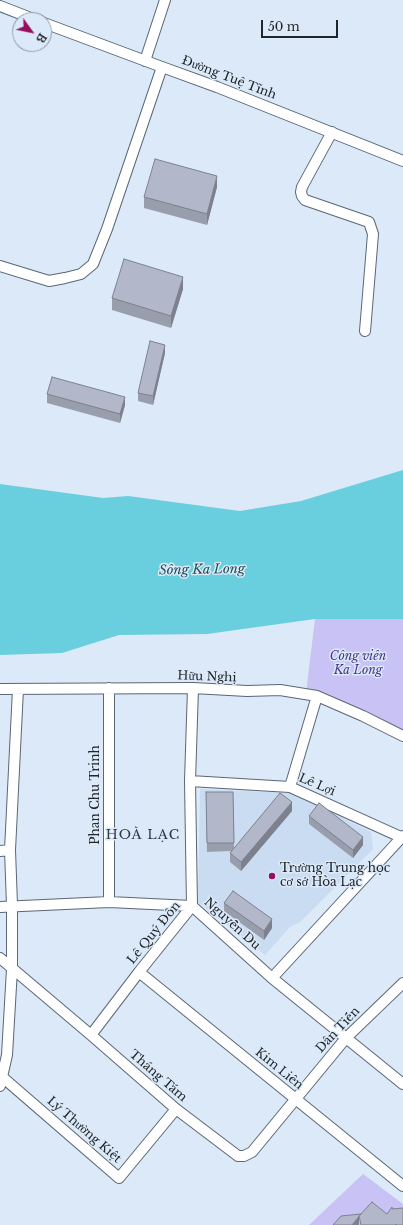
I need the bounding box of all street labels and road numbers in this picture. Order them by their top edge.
street label: Đường Tuệ Tĩnh [180,53,278,103]
street label: Hữu Nghị [177,669,237,685]
street label: Phan Chu Trinh [89,745,103,845]
street label: Lê Lợi [297,771,337,799]
street label: Nguyễn Du [201,895,263,953]
street label: Lê Quý Đôn [124,899,184,967]
street label: Dân Tiến [313,1004,363,1056]
street label: Kim Liên [252,1045,306,1093]
street label: Tháng Tám [126,1047,190,1105]
street label: Lý Thường Kiệt [44,1094,124,1166]

